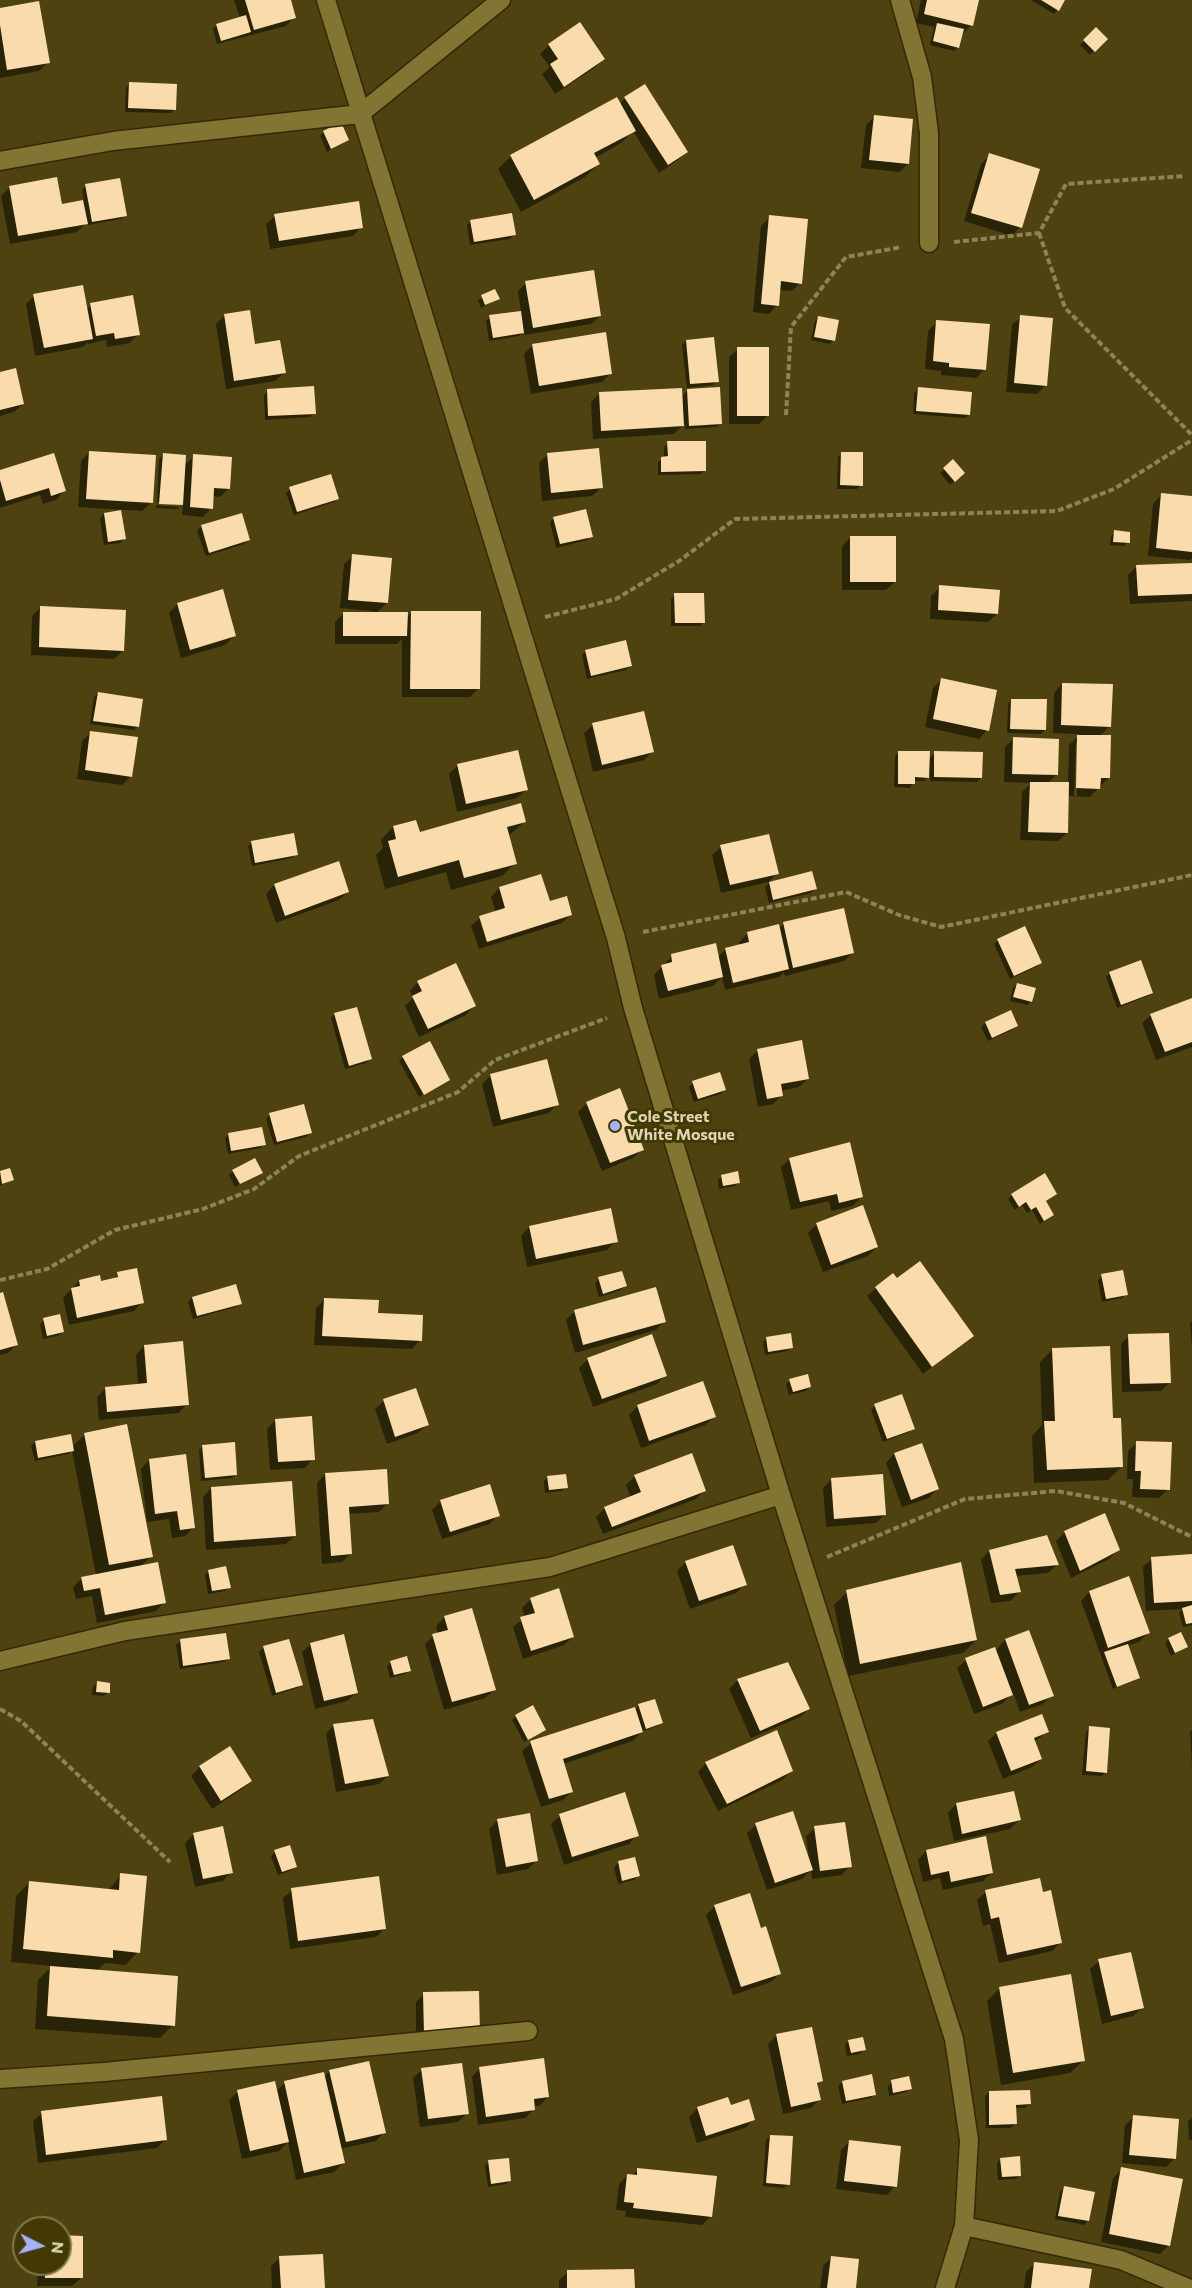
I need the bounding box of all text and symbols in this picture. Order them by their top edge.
place label: Cole Street White Mosque [627,1107,735,1145]
marker: Cole Street White Mosque [608,1119,622,1133]
north arrow [12,2216,72,2276]
text: N [48,2241,68,2255]

